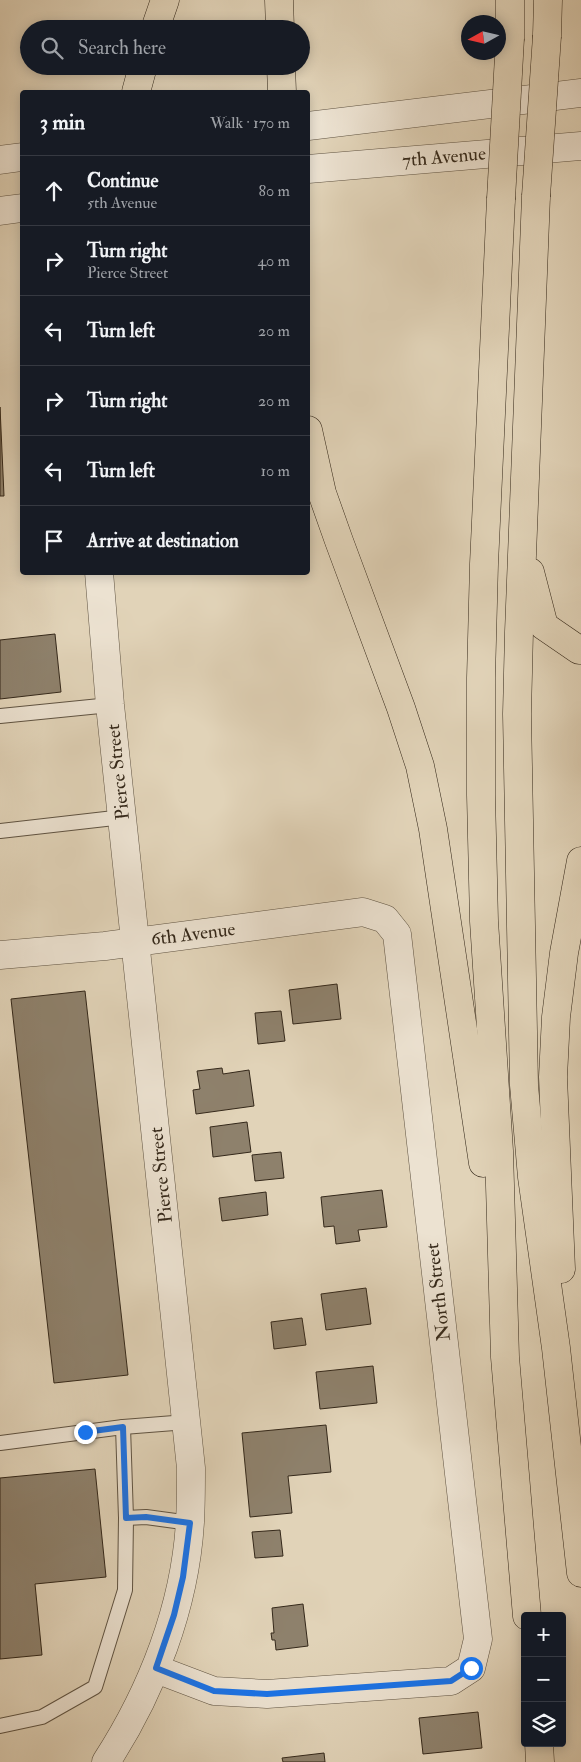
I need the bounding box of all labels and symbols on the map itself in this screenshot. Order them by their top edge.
north arrow [461,15,506,60]
street label: 7th Avenue [401,141,487,173]
street label: Pierce Street [101,723,135,821]
street label: 6th Avenue [150,917,237,951]
street label: Pierce Street [144,1126,178,1224]
street label: North Street [420,1242,456,1342]
route end [74,1421,97,1444]
route start [460,1657,483,1680]

